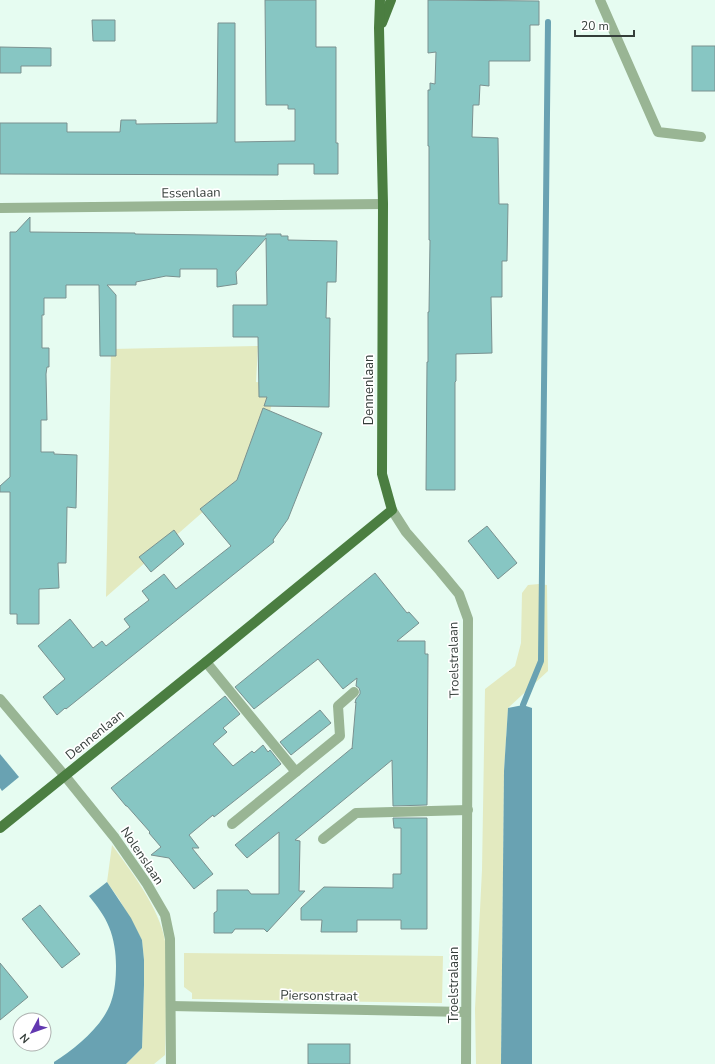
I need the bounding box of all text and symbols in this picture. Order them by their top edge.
scale bar [575,12,634,38]
text: 20 m [581,18,609,34]
street label: Essenlaan [161,183,221,203]
street label: Dennenlaan [360,355,378,425]
street label: Troelstralaan [444,622,464,698]
street label: Dennenlaan [62,706,128,764]
street label: Nolenslaan [116,824,168,888]
street label: Troelstralaan [445,947,463,1023]
street label: Piersonstraat [280,986,358,1006]
north arrow [12,1012,52,1052]
text: N [16,1030,33,1046]

